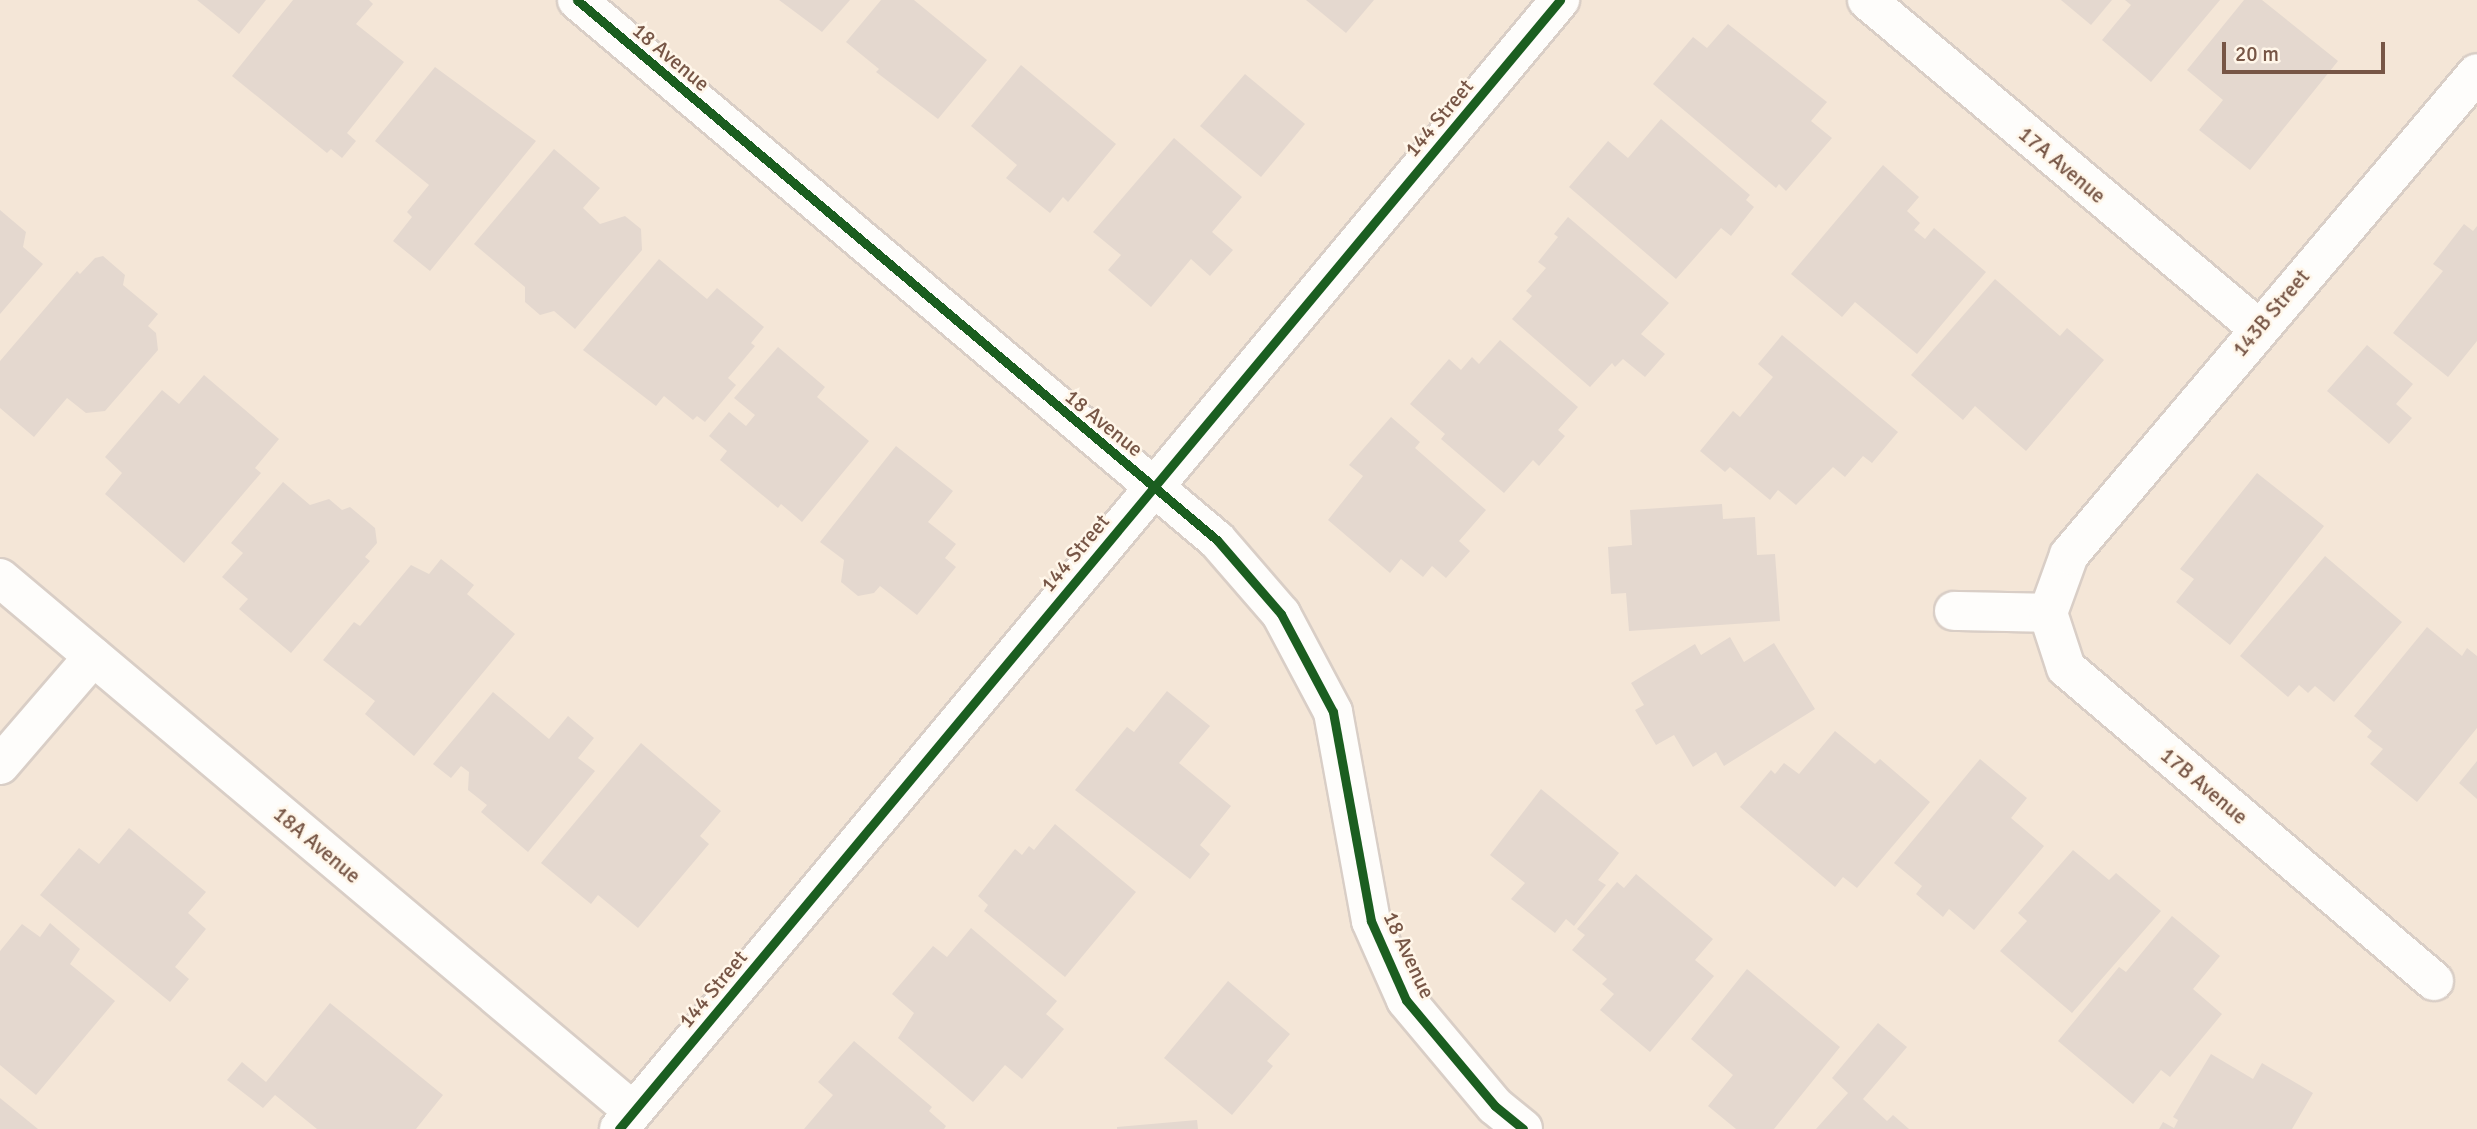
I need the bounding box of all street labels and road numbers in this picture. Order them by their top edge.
street label: 18 Avenue [627,17,715,97]
street label: 144 Street [1399,74,1479,162]
street label: 17A Avenue [2013,121,2111,209]
street label: 143B Street [2227,264,2315,362]
street label: 18 Avenue [1060,384,1148,462]
street label: 144 Street [1035,509,1115,597]
street label: 17B Avenue [2155,742,2253,830]
street label: 18A Avenue [268,801,366,889]
street label: 18 Avenue [1378,908,1440,1002]
street label: 144 Street [673,945,753,1033]

